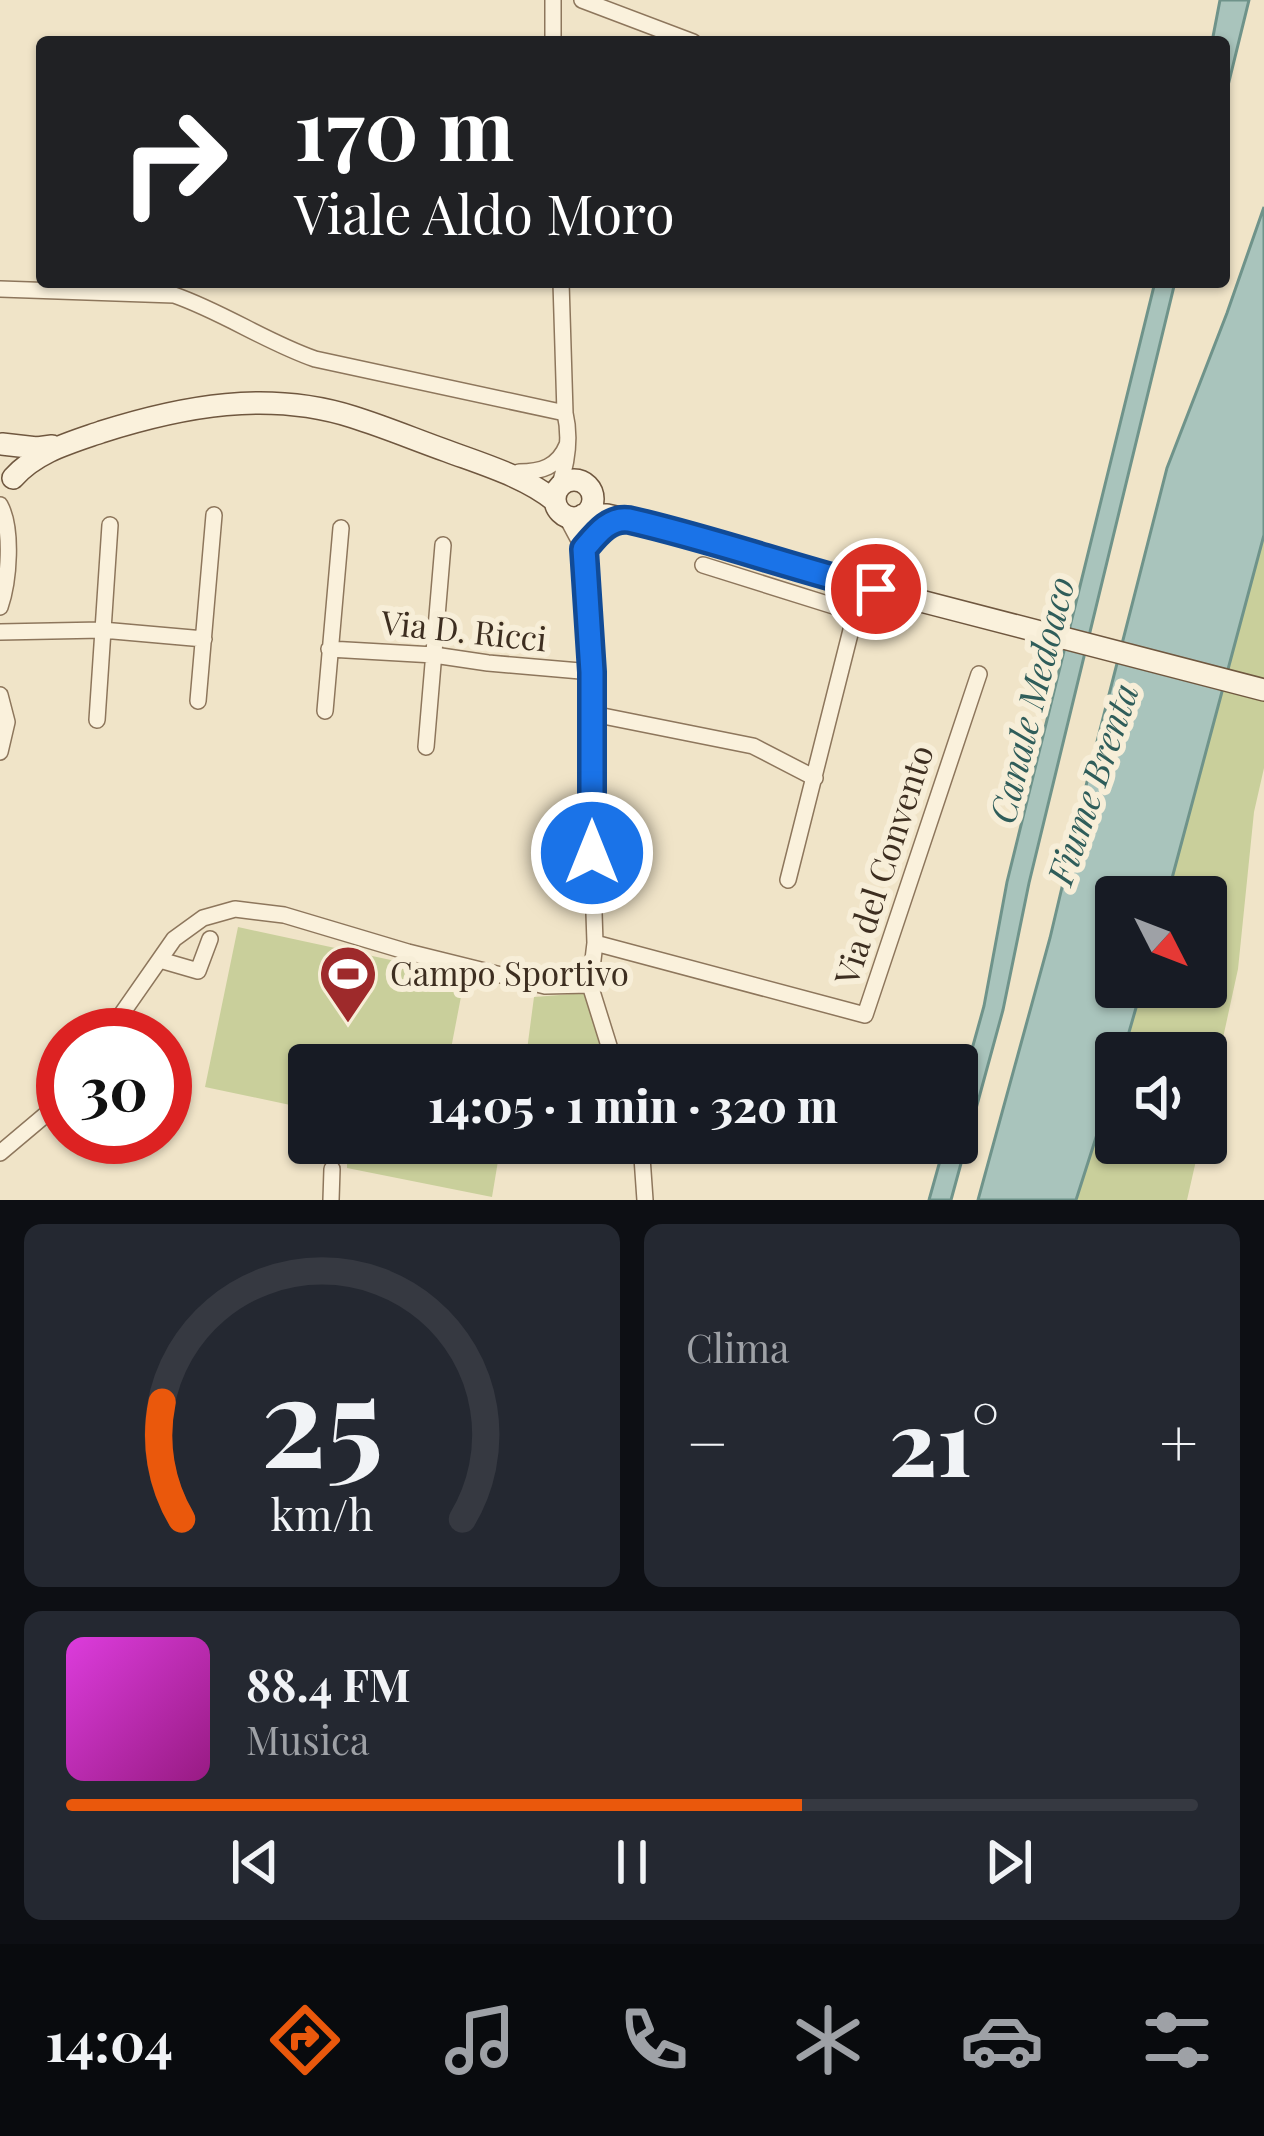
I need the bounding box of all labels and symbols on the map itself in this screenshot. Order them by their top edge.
pin [825,538,927,640]
water label: Canale Medoaco [976,571,1084,828]
street label: Via D. Ricci [378,598,549,660]
water label: Fiume Brenta [1034,676,1148,892]
street label: Via del Convento [822,739,942,991]
position arrow [529,790,655,916]
north arrow [1095,876,1227,1008]
sports icon: Campo Sportivo [317,943,379,1025]
place label: Campo Sportivo [390,950,629,994]
speed limit sign: 30 [36,1008,192,1164]

